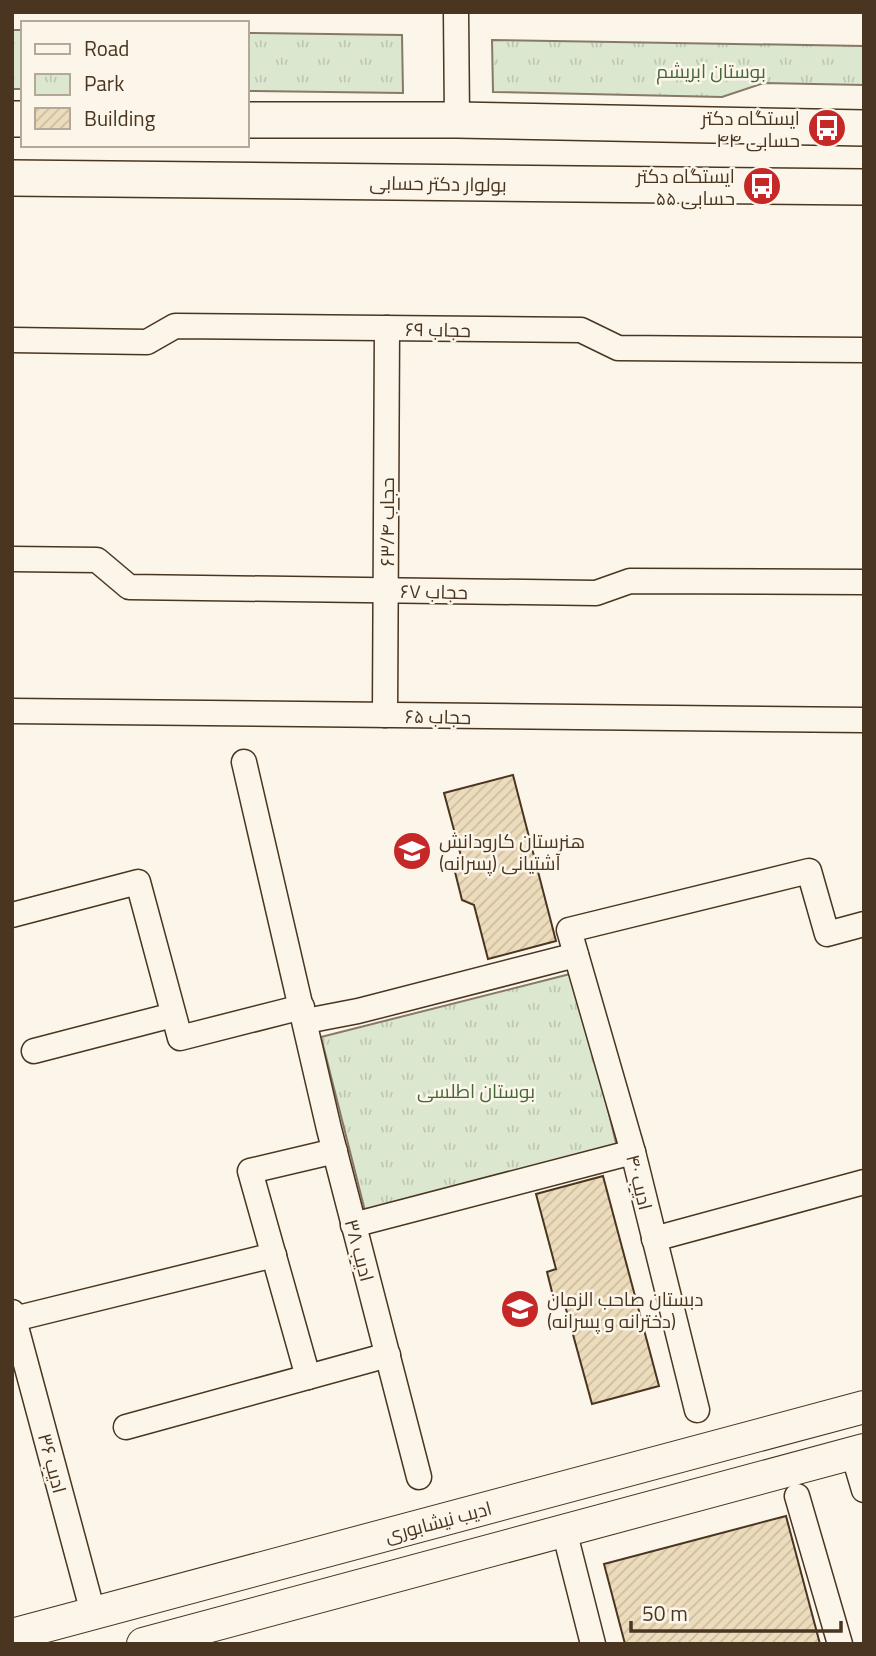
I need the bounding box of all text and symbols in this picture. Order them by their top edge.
legend [21,21,248,147]
text: Road [84,32,129,64]
park label: بوستان ابریشم [656,56,766,85]
text: Park [84,67,124,99]
text: Building [84,102,156,134]
place label: ایستگاه دکتر حسابی ۴۴ [700,103,800,154]
bus stop icon: ایستگاه دکتر حسابی ۴۴ [806,107,848,149]
place label: ایستگاه دکتر حسابی ۵۵ [635,161,735,212]
bus stop icon: ایستگاه دکتر حسابی ۵۵ [741,165,783,207]
street label: بولوار دکتر حسابی [369,167,507,199]
street label: حجاب ۶۹ [405,314,471,344]
street label: حجاب ۶۳/۴ [372,477,401,567]
street label: حجاب ۶۷ [400,576,468,606]
street label: حجاب ۶۵ [405,701,471,731]
place label: هنرستان کارودانش آشتیانی (پسرانه) [439,826,585,877]
school or university icon: هنرستان کارودانش آشتیانی (پسرانه) [391,830,433,872]
park label: بوستان اطلسی [417,1076,535,1105]
street label: ادیب ۴۰ [619,1151,661,1213]
street label: ادیب ۳۸ [338,1215,382,1285]
place label: دبستان صاحب الزمان (دخترانه و پسرانه) [547,1284,704,1335]
school or university icon: دبستان صاحب الزمان (دخترانه و پسرانه) [499,1288,541,1330]
street label: ادیب ۳۶ [31,1430,75,1496]
street label: ادیب نیشابوری [381,1493,495,1549]
scale bar [631,1590,841,1634]
text: 50 m [642,1597,688,1629]

